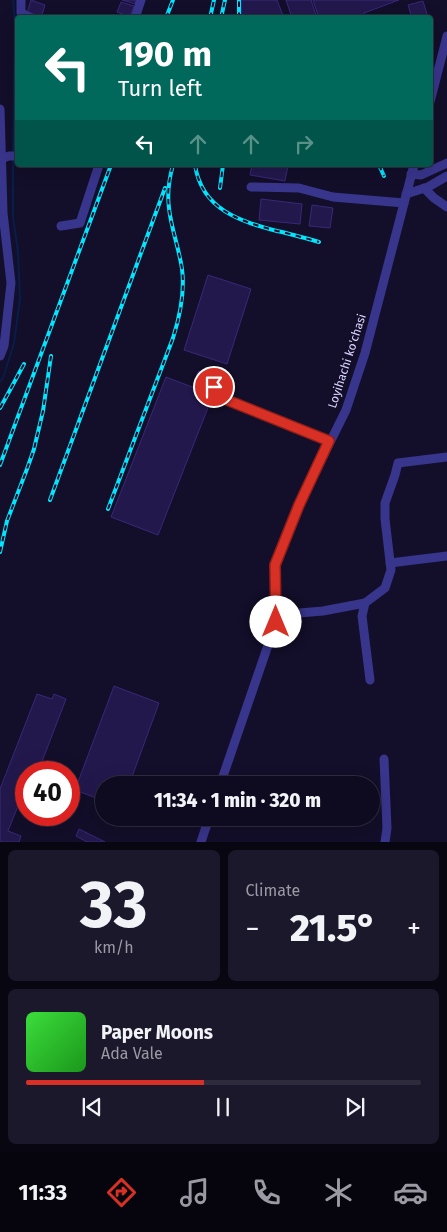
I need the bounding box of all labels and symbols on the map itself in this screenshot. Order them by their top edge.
street label: Loyihachi ko'chasi [325,312,369,410]
pin [193,366,235,408]
position arrow [249,595,301,647]
speed limit sign: 40 [15,761,80,826]

